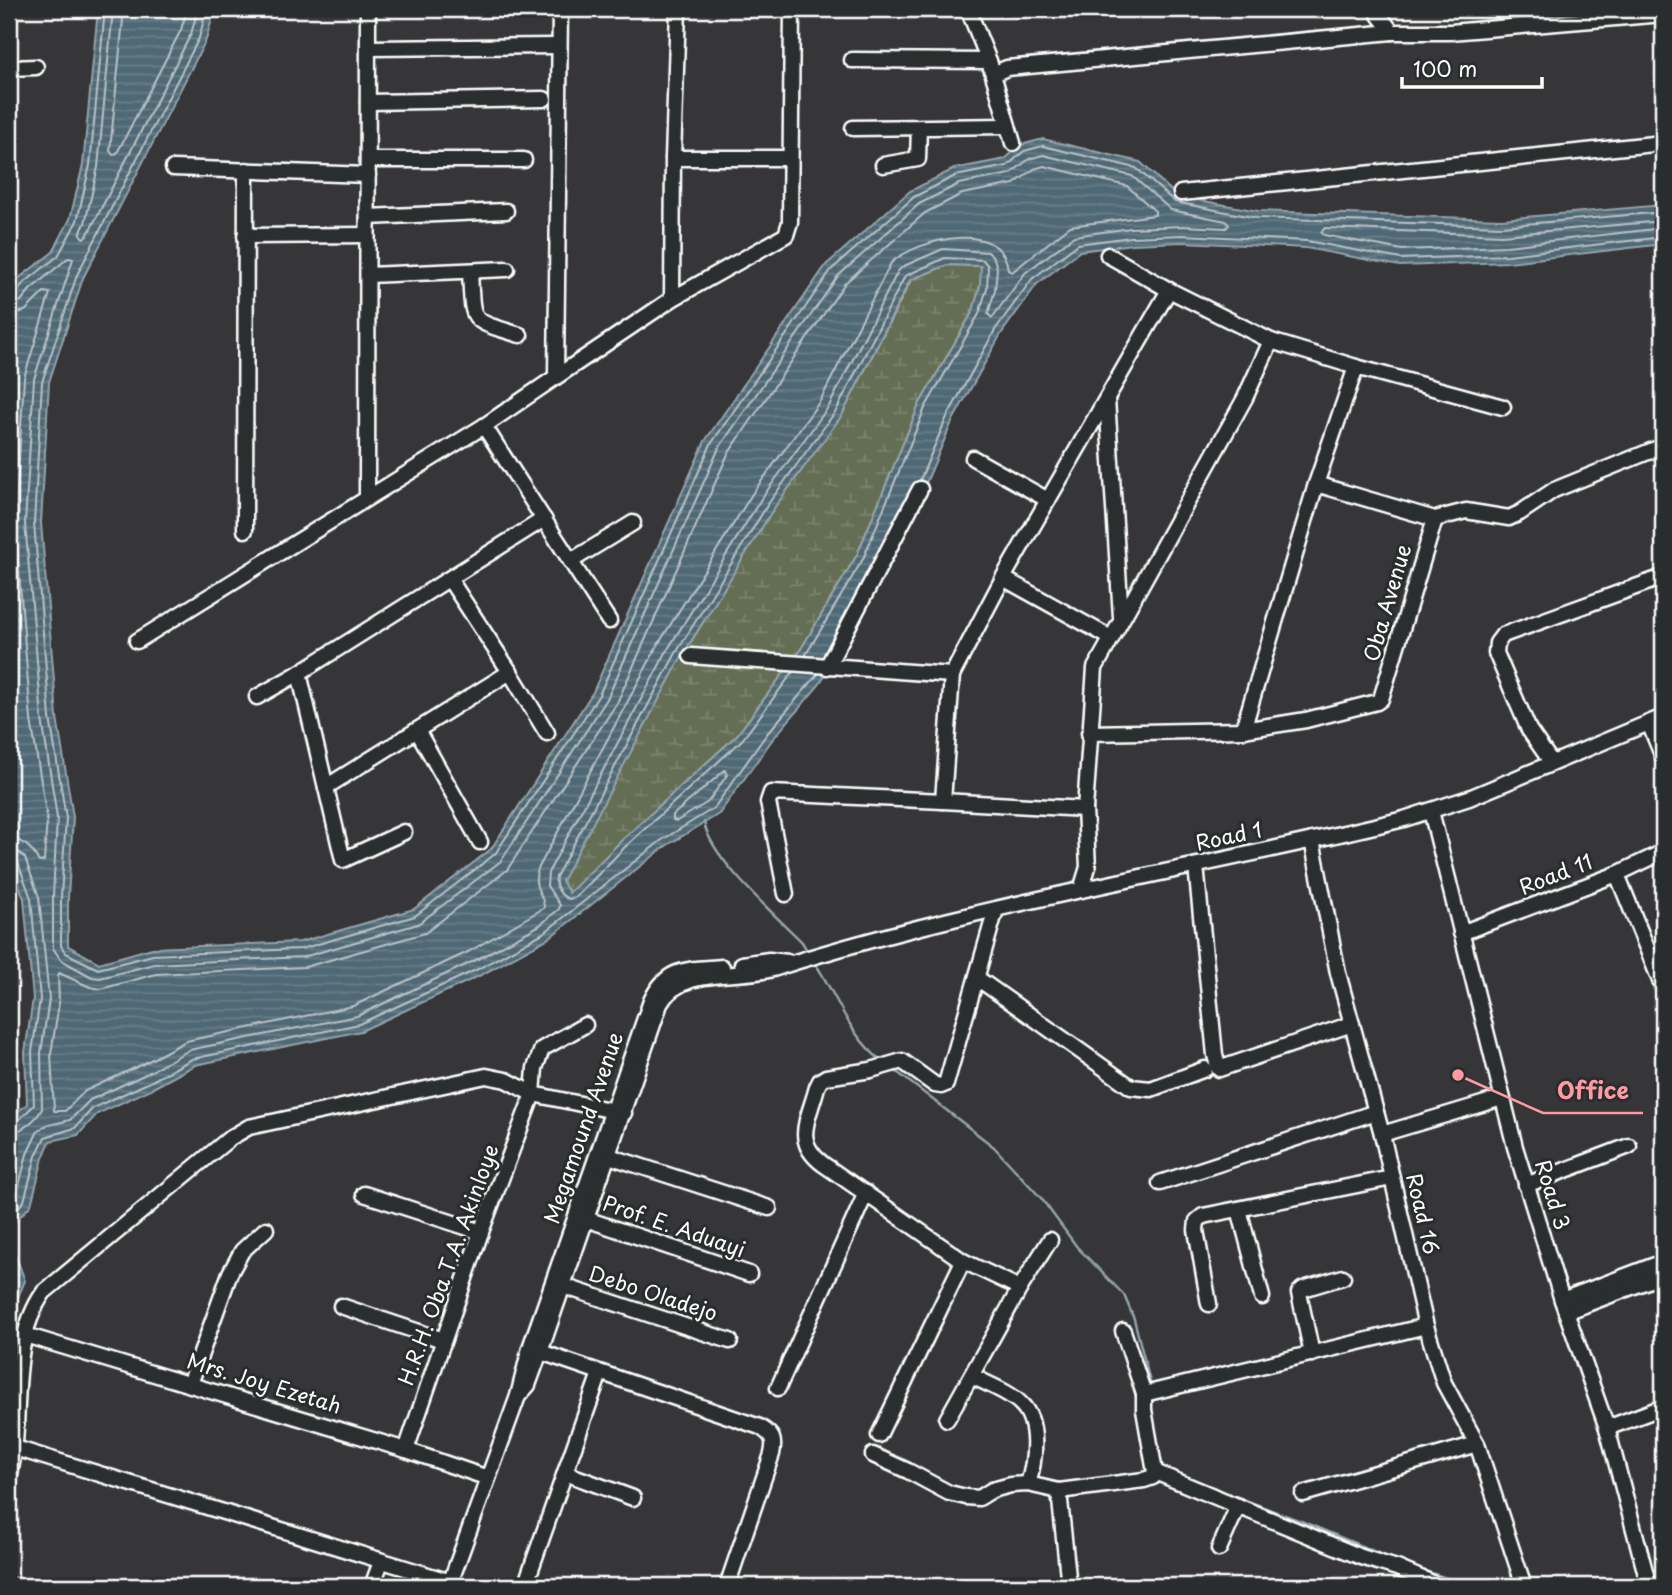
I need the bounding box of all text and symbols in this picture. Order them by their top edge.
scale bar [1402,46,1542,90]
text: 100 m [1413,52,1477,84]
street label: Oba Avenue [1354,540,1418,665]
street label: Road 1 [1192,812,1265,858]
street label: Road 11 [1514,845,1597,902]
street label: Megamound Avenue [534,1027,630,1227]
callout: Office [1543,1069,1643,1113]
text: Office [1557,1072,1629,1107]
street label: H.R.H. Oba T.A. Akinloye [389,1139,506,1389]
street label: Road 3 [1528,1155,1580,1233]
street label: Road 16 [1399,1170,1449,1257]
street label: Prof. E. Aduayi [599,1186,750,1264]
street label: Debo Oladejo [585,1256,722,1328]
street label: Mrs. Joy Ezetah [183,1343,346,1421]

